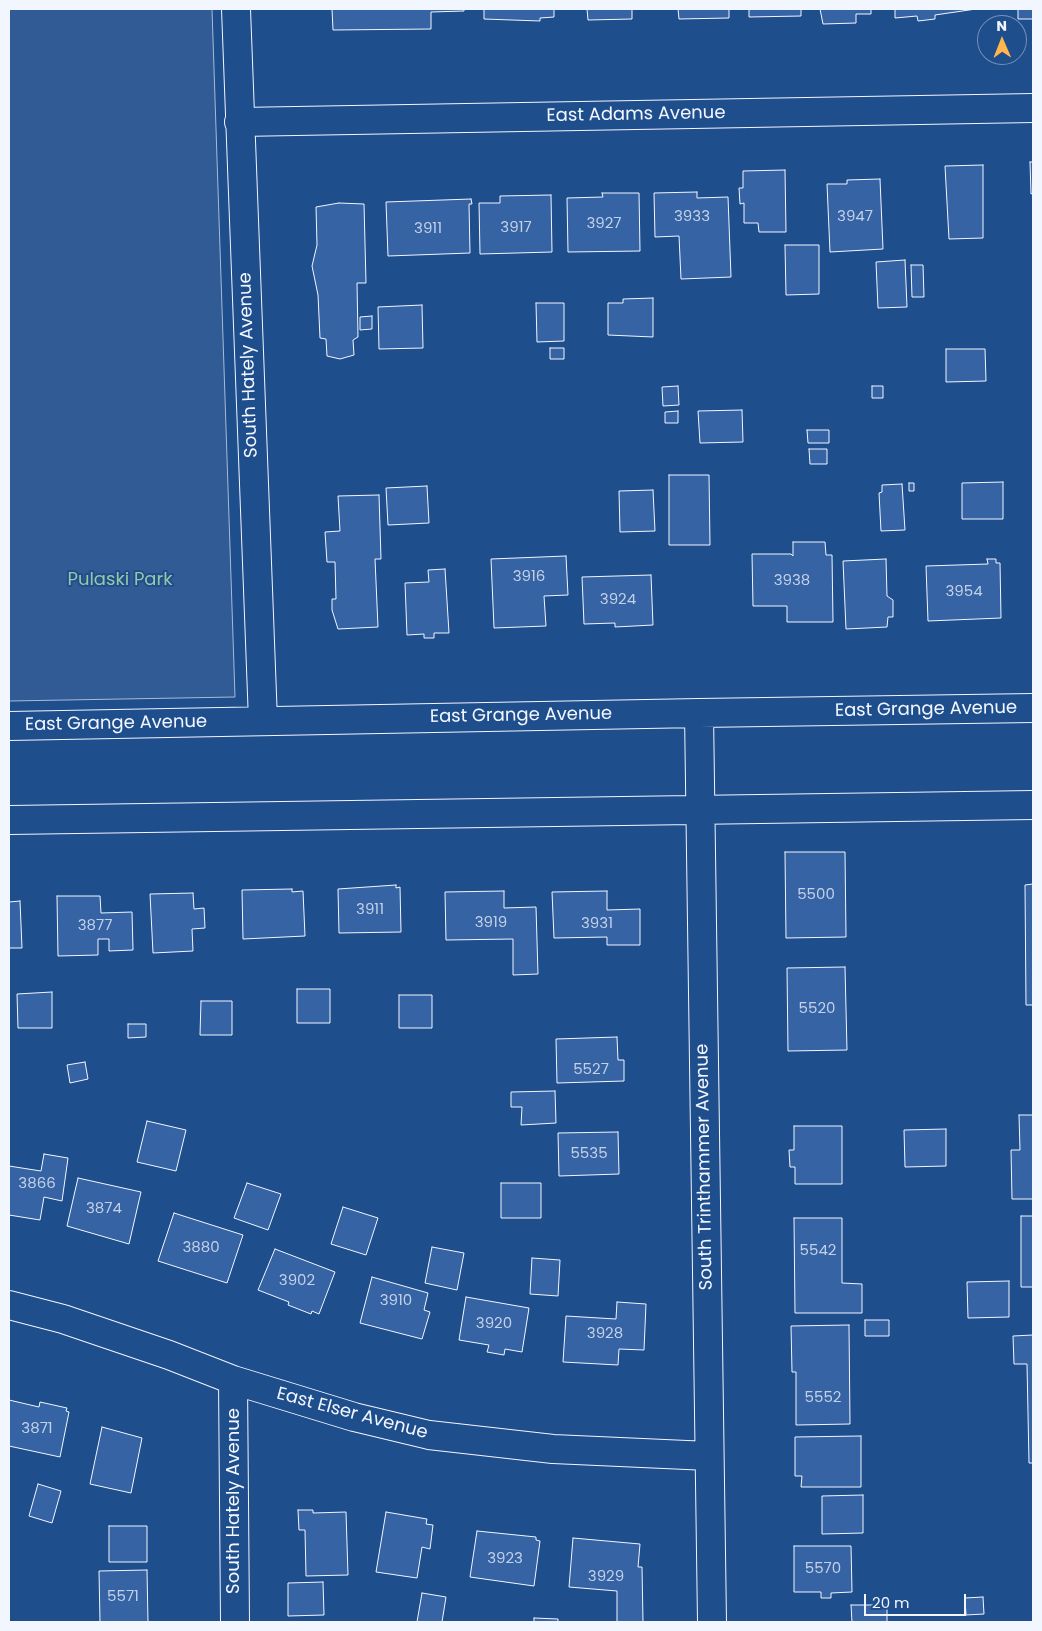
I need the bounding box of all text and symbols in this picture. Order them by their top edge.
north arrow [977,15,1027,65]
text: N [996,16,1007,36]
street label: East Adams Avenue [546,103,726,127]
house number: 3933 [674,208,710,226]
house number: 3947 [837,208,873,226]
house number: 3927 [586,215,622,233]
house number: 3917 [500,219,532,237]
house number: 3911 [414,220,442,238]
street label: South Hately Avenue [235,272,263,458]
house number: 3916 [513,568,545,586]
park label: Pulaski Park [67,569,173,591]
house number: 3938 [774,572,810,590]
house number: 3954 [945,583,983,601]
house number: 3924 [600,591,636,609]
street label: East Grange Avenue [835,698,1017,722]
street label: East Grange Avenue [430,704,612,728]
street label: East Grange Avenue [25,712,207,736]
house number: 5500 [797,886,835,904]
house number: 3911 [356,901,384,919]
house number: 3919 [475,914,507,932]
house number: 3931 [581,915,613,933]
house number: 3877 [78,917,112,935]
house number: 5520 [799,1000,835,1018]
street label: South Trinthammer Avenue [692,1044,718,1290]
house number: 5527 [573,1061,609,1079]
house number: 5535 [570,1145,608,1163]
house number: 3866 [18,1175,56,1193]
house number: 3874 [86,1200,122,1218]
house number: 3880 [182,1239,220,1257]
house number: 5542 [800,1242,836,1260]
house number: 3902 [279,1272,315,1290]
house number: 3910 [380,1292,412,1310]
house number: 3920 [476,1315,512,1333]
house number: 3928 [587,1325,623,1343]
street label: East Elser Avenue [274,1383,430,1445]
house number: 5552 [805,1389,841,1407]
street label: South Hately Avenue [223,1408,245,1594]
house number: 3871 [21,1420,53,1438]
house number: 3923 [487,1550,523,1568]
house number: 5570 [805,1560,841,1578]
house number: 3929 [588,1568,624,1586]
scale bar [867,1584,970,1616]
house number: 5571 [107,1588,139,1606]
text: 20 m [872,1592,910,1613]

